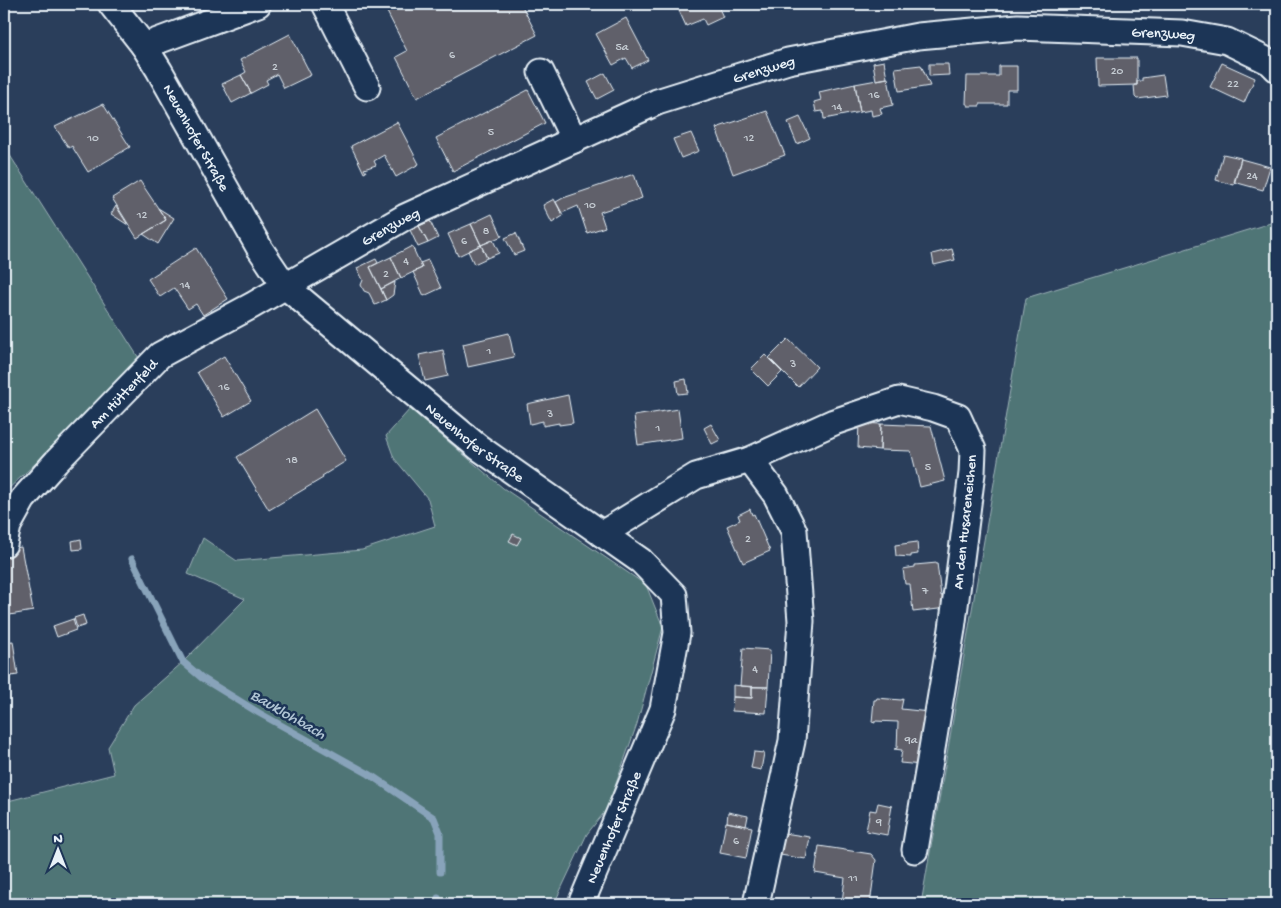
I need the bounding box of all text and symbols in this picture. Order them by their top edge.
street label: Grenzweg [1131,24,1197,46]
house number: 5a [616,41,629,55]
house number: 6 [449,49,456,63]
street label: Grenzweg [731,53,796,89]
house number: 2 [272,61,278,75]
house number: 20 [1111,65,1124,79]
house number: 22 [1227,78,1239,92]
street label: Neuenhofer Straße [158,82,233,195]
house number: 16 [868,89,880,103]
house number: 14 [831,101,843,115]
house number: 5 [488,126,494,140]
house number: 10 [86,132,99,146]
house number: 12 [743,132,754,146]
house number: 24 [1246,170,1258,184]
house number: 10 [583,199,596,213]
street label: Grenzweg [359,205,423,251]
house number: 12 [136,209,147,223]
house number: 8 [483,225,490,239]
house number: 6 [461,235,468,249]
house number: 4 [403,255,409,269]
house number: 2 [383,268,389,282]
house number: 14 [179,279,191,293]
house number: 1 [486,345,492,359]
street label: Am Hüttenfeld [86,355,163,433]
house number: 3 [789,358,796,372]
house number: 16 [218,381,230,395]
street label: Neuenhofer Straße [421,400,527,488]
house number: 3 [546,408,553,422]
house number: 1 [655,422,661,436]
house number: 18 [285,454,298,468]
street label: An den Husareneichen [950,454,982,590]
house number: 5 [925,461,931,475]
house number: 2 [745,533,751,547]
house number: 7 [921,585,929,599]
house number: 4 [752,663,758,677]
water label: Bauklohbach [246,687,329,745]
house number: 9a [904,734,918,748]
street label: Neuenhofer Straße [583,769,647,887]
house number: 9 [875,816,882,830]
north arrow [32,826,82,876]
text: N [53,831,63,848]
house number: 6 [733,835,740,849]
house number: 11 [847,872,858,886]

